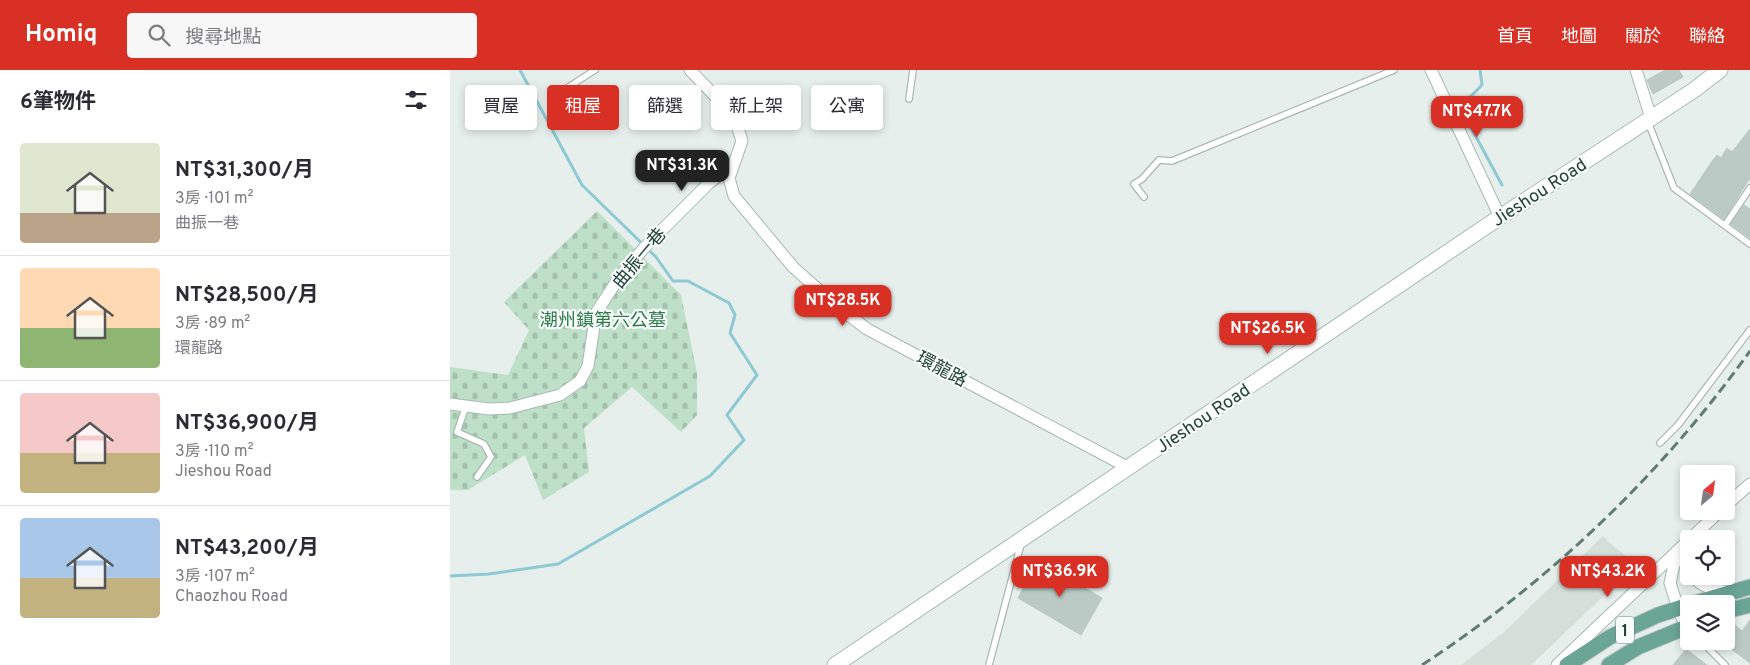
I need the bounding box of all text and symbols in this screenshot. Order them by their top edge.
search box [127,13,477,58]
text: Homiq [25,20,97,50]
icon: search [145,21,173,49]
text: 搜尋地點 [185,26,261,50]
text: 首頁 [1497,26,1533,49]
text: 地圖 [1561,26,1597,49]
text: 關於 [1625,26,1661,49]
text: 聯絡 [1689,26,1725,49]
chip: 買屋 [465,85,537,130]
chip: 租屋 [547,85,619,130]
chip: 篩選 [629,85,701,130]
chip: 新上架 [711,85,801,130]
chip: 公寓 [811,85,883,130]
icon: filters [402,86,430,114]
text: 6筆物件 [20,89,96,116]
pin: NT$47.7K [1425,96,1529,138]
text: NT$47.7K [1442,102,1512,122]
pin: NT$31.3K [630,150,734,192]
street label: Jieshou Road [1488,154,1592,233]
text: NT$31.3K [646,156,718,176]
text: NT$31,300/月 [175,157,314,184]
icon: home [60,163,120,223]
text: 3房 · 101 m² [175,189,253,209]
text: 曲振一巷 [175,214,239,234]
street label: 曲振一巷 [608,224,672,294]
text: NT$28,500/月 [175,282,319,309]
pin: NT$28.5K [791,284,895,327]
icon: home [60,288,120,348]
text: NT$28.5K [805,291,881,311]
park label: 潮州鎮第六公墓 [540,310,666,333]
pin: NT$26.5K [1216,312,1320,355]
text: 3房 · 89 m² [175,314,250,334]
text: NT$26.5K [1230,319,1306,339]
text: 環龍路 [175,339,223,359]
street label: 環龍路 [912,347,971,393]
street label: Jieshou Road [1152,379,1255,459]
text: NT$36,900/月 [175,410,319,437]
icon: home [60,413,120,473]
text: 3房 · 110 m² [175,442,253,462]
text: Jieshou Road [175,462,272,482]
north arrow [1680,465,1735,520]
map controls [1680,465,1735,650]
button: locate [1680,530,1735,585]
text: NT$43,200/月 [175,535,319,562]
icon: home [60,538,120,598]
pin: NT$36.9K [1008,556,1112,598]
pin: NT$43.2K [1556,556,1660,598]
text: NT$36.9K [1022,562,1098,582]
text: NT$43.2K [1570,562,1646,582]
text: 3房 · 107 m² [175,567,255,587]
text: Chaozhou Road [175,587,288,607]
button: layers [1680,595,1735,650]
road number: 1 [1616,616,1634,644]

